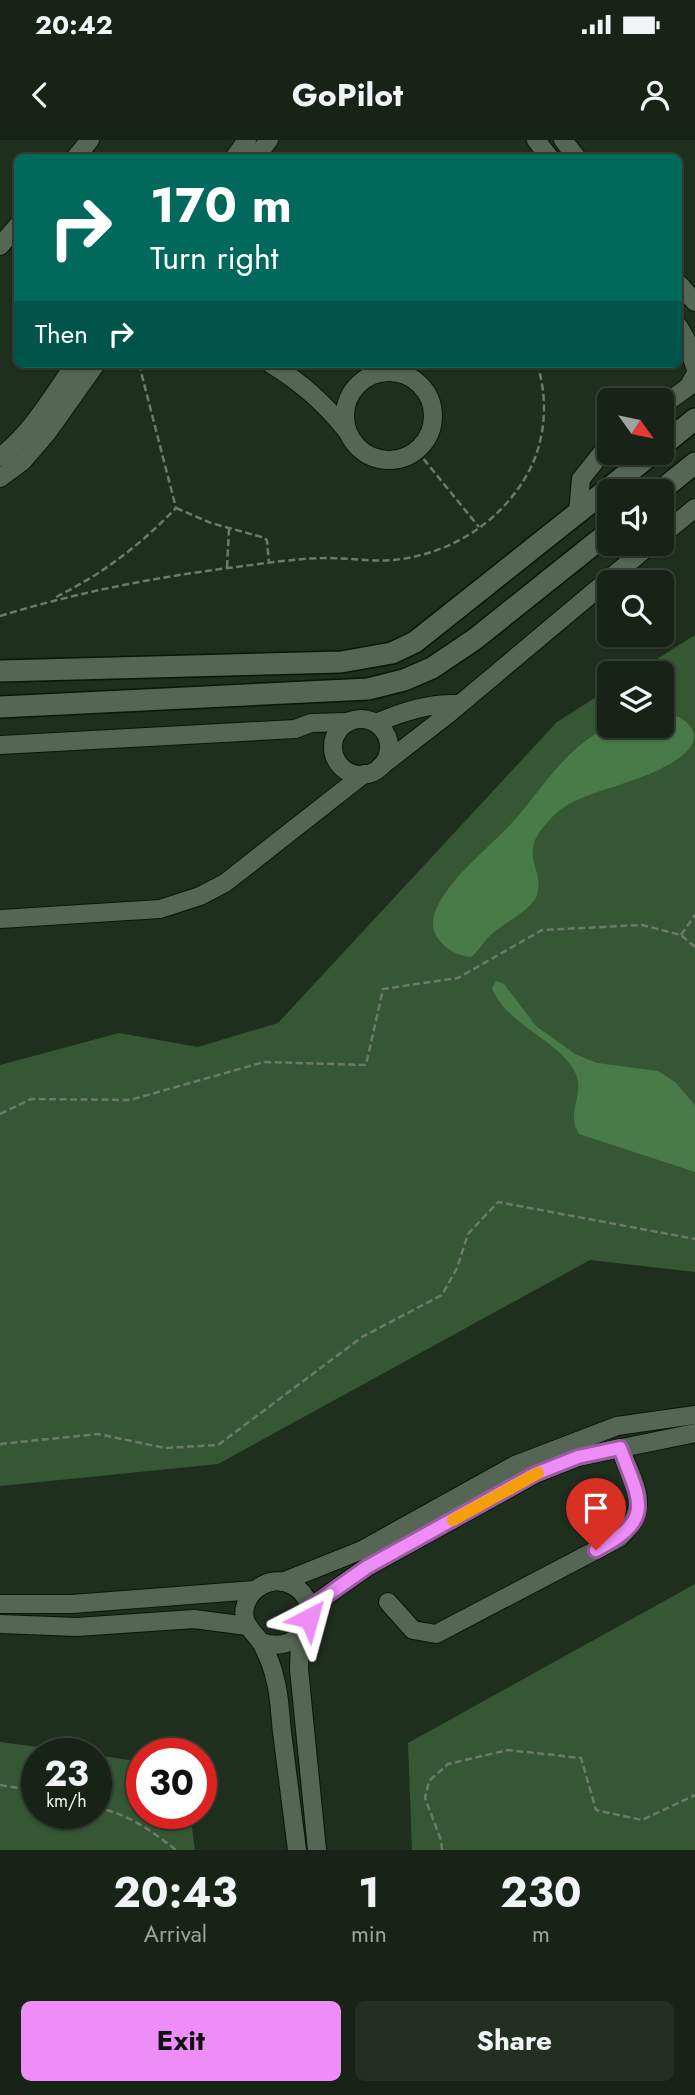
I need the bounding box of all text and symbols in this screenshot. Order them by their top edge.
text: 20:42 [35,6,113,44]
text: GoPilot [292,72,403,118]
icon: back [21,76,59,114]
icon: person [636,76,674,114]
text: 170 m [150,170,292,240]
icon: right [35,182,126,273]
text: Turn right [150,235,279,281]
text: Then [35,315,88,353]
icon: right [102,315,140,353]
north arrow [597,388,674,466]
map controls [597,388,674,738]
button: sound [597,479,674,556]
button: search [597,570,674,647]
button: layers [597,661,674,738]
pin [566,1478,626,1550]
icon: arrive [577,1489,615,1527]
position arrow [272,1581,346,1655]
speed limit sign: 30 [126,1738,217,1829]
text: 23 [44,1749,89,1799]
text: km/h [46,1788,87,1814]
text: 20:43 [113,1862,238,1923]
text: 1 [358,1862,380,1923]
text: 230 [500,1862,582,1923]
text: Arrival [144,1917,207,1951]
text: min [351,1917,387,1951]
text: m [532,1917,550,1951]
button: Exit [21,2001,341,2081]
button: Share [355,2001,674,2081]

